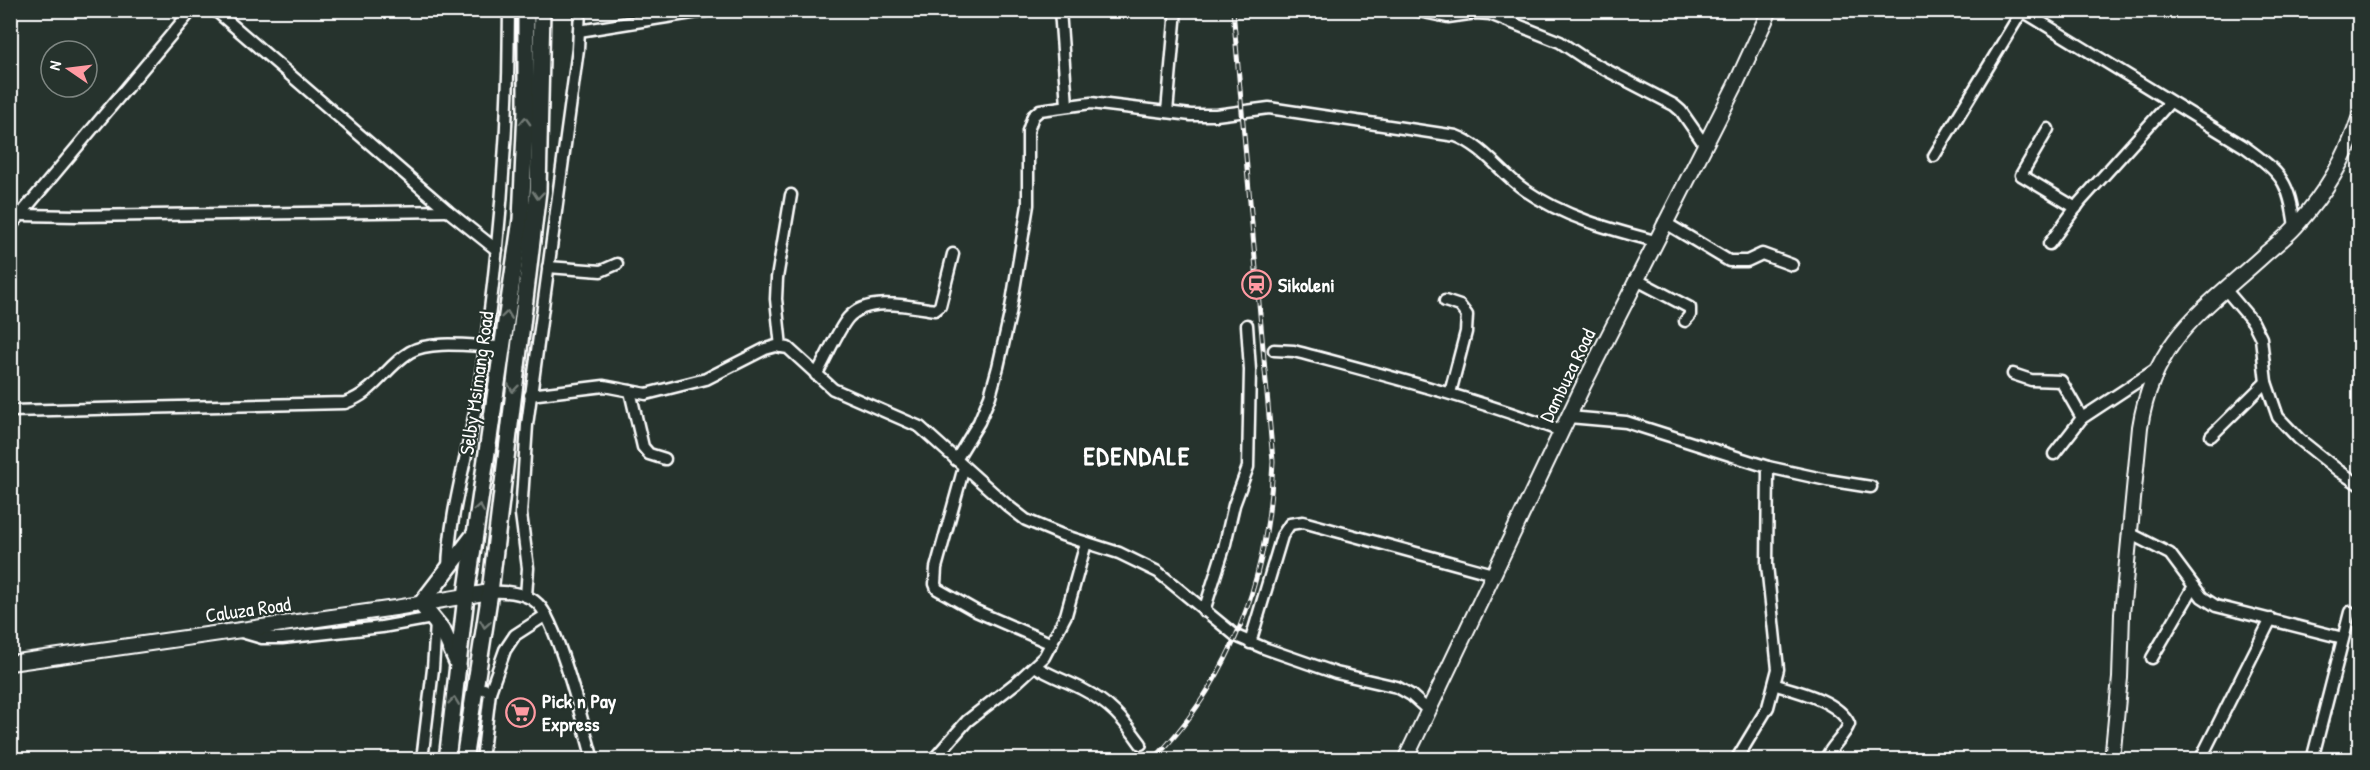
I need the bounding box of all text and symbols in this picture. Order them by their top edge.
north arrow [39,39,99,99]
text: N [43,58,66,72]
one-way arrow [519,117,532,126]
one-way arrow [531,190,544,199]
station icon: Sikoleni [1241,268,1273,300]
place label: Sikoleni [1278,271,1335,298]
street label: Selby Msimang Road [453,309,499,456]
one-way arrow [501,310,513,320]
street label: Dambuza Road [1533,324,1601,426]
one-way arrow [508,384,520,393]
district label: EDENDALE [1083,438,1191,473]
one-way arrow [472,503,484,513]
street label: Caluza Road [204,590,293,628]
one-way arrow [479,618,492,628]
place label: Pick n Pay Express [542,687,617,738]
supermarket icon: Pick n Pay Express [505,696,537,728]
one-way arrow [447,697,460,706]

